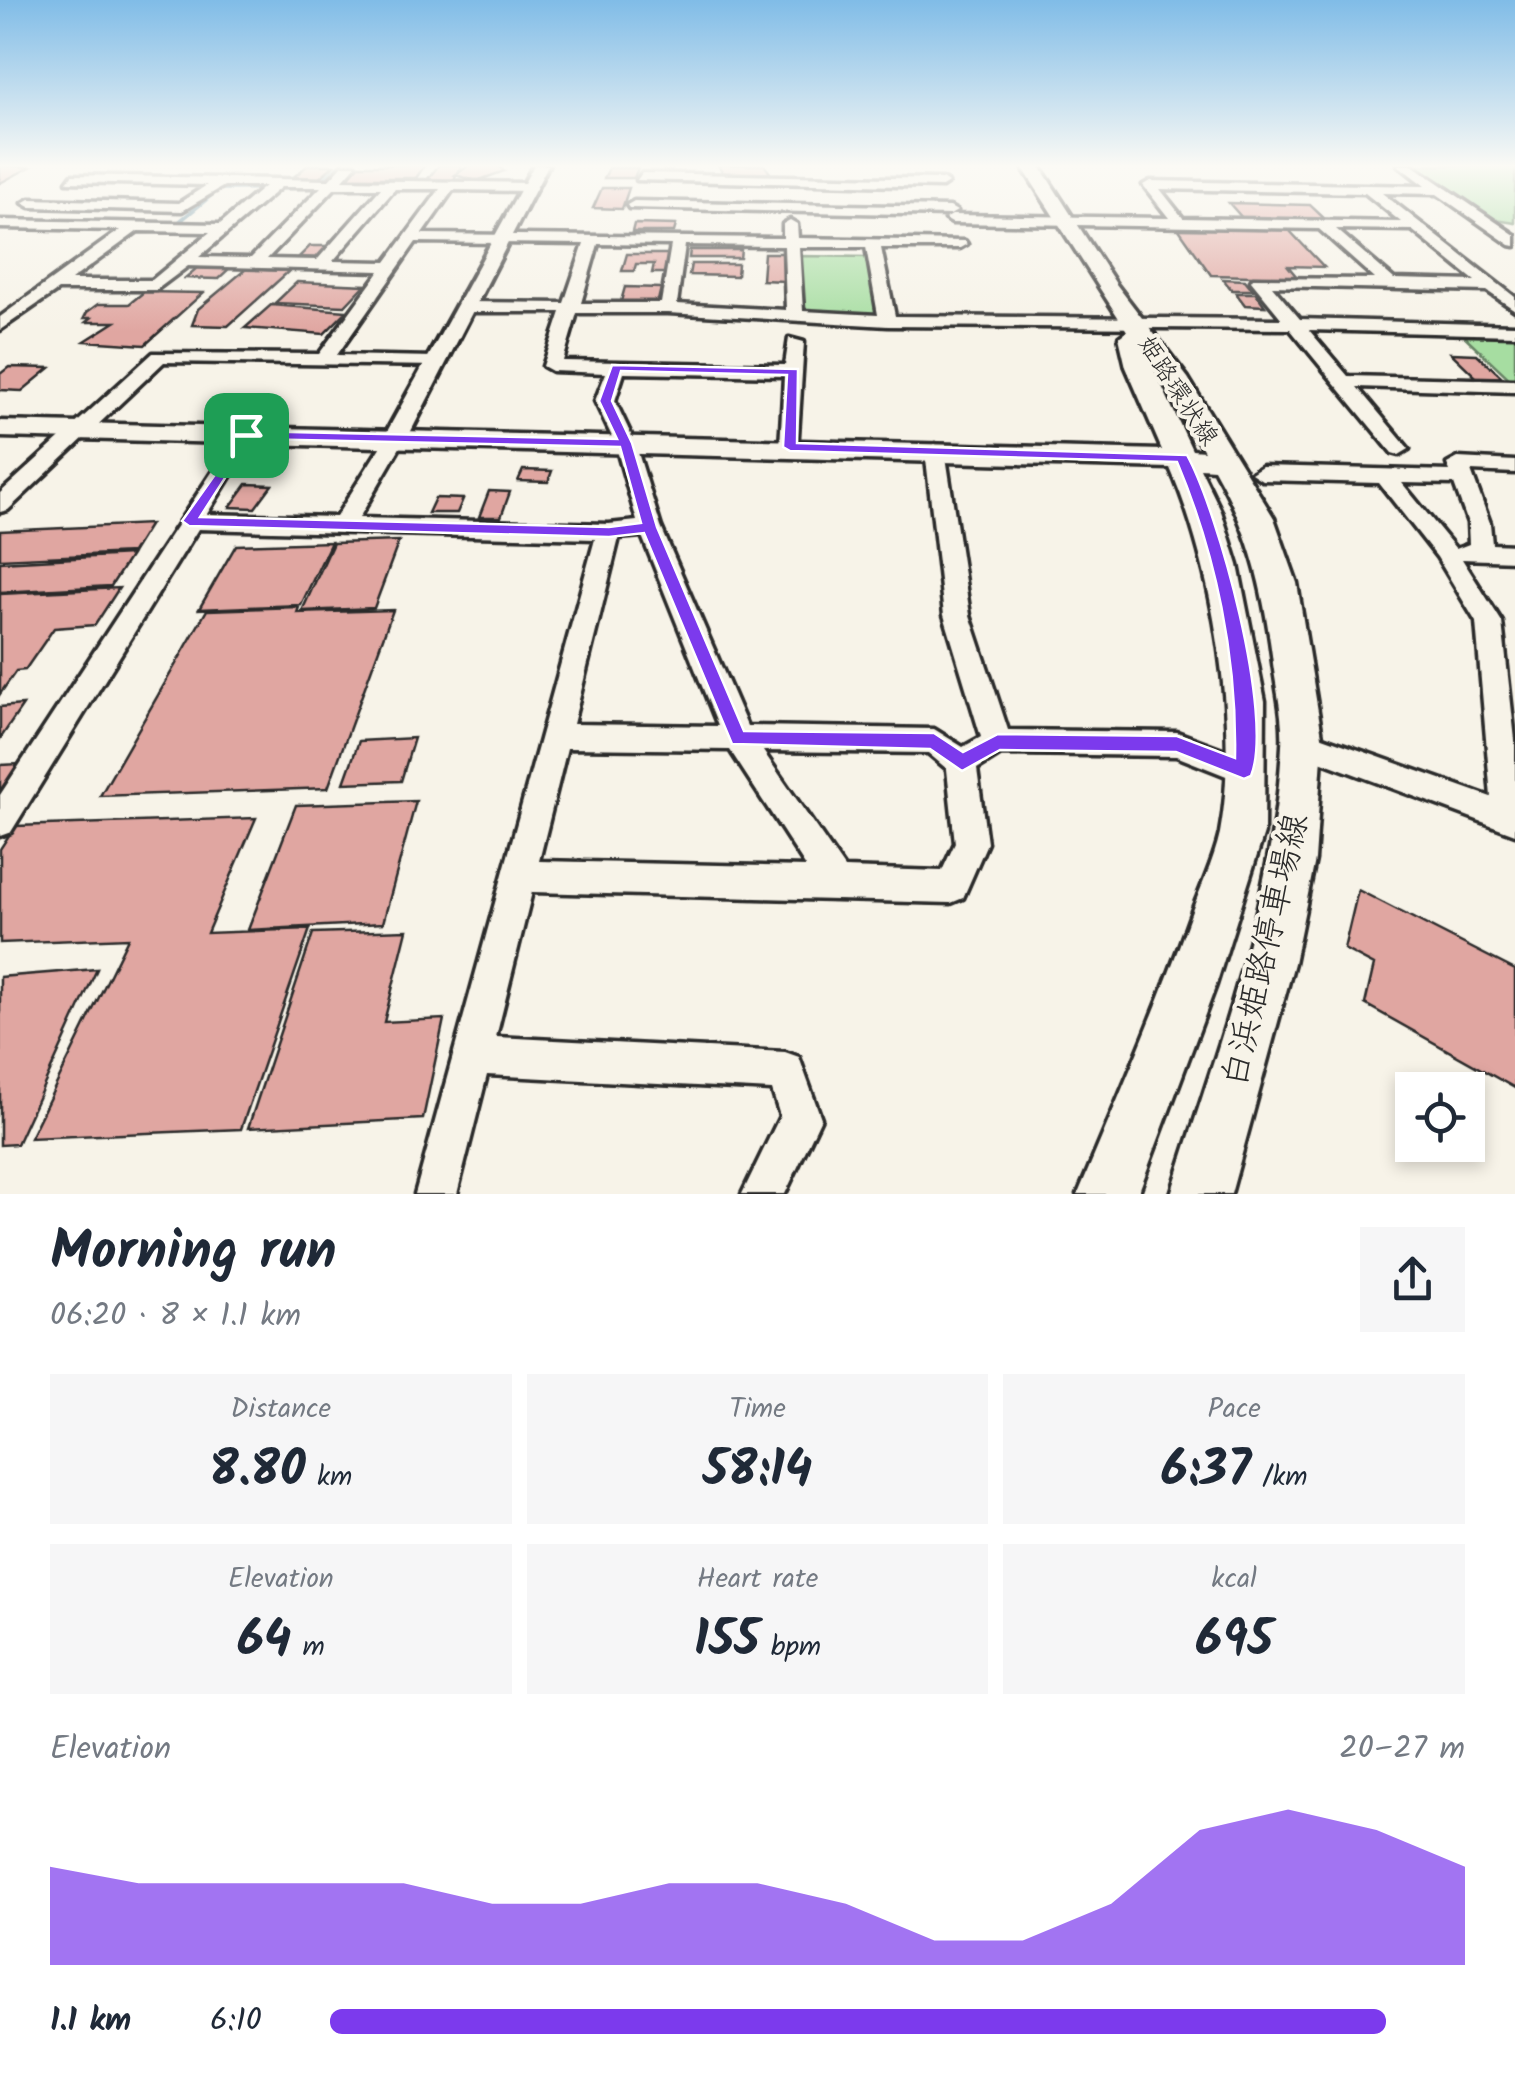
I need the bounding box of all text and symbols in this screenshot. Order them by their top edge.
street label: 姫路環状線 [1127,328,1228,454]
pin [204,393,289,478]
icon: arrive [219,408,274,463]
street label: 白浜姫路停車場線 [1208,808,1326,1093]
map controls [1395,1072,1485,1162]
button: locate [1395,1072,1485,1162]
text: Morning run [50,1210,337,1297]
button: share [1360,1227,1465,1332]
text: 06:20 · 8 × 1.1 km [50,1291,301,1342]
text: Distance [231,1387,331,1432]
text: Time [729,1387,786,1432]
text: Pace [1207,1387,1261,1432]
text: 8.80 [209,1432,306,1512]
text: 58:14 [703,1432,812,1512]
text: 6:37 [1161,1432,1251,1512]
text: km [306,1455,352,1500]
text: /km [1251,1455,1308,1500]
text: Elevation [228,1557,334,1602]
text: Heart rate [697,1557,818,1602]
text: kcal [1211,1557,1257,1602]
text: 64 [237,1602,291,1682]
text: 155 [694,1602,760,1682]
text: 695 [1195,1602,1273,1682]
text: m [291,1625,325,1670]
text: bpm [760,1625,821,1670]
text: Elevation [50,1724,171,1775]
text: 20–27 m [1339,1724,1465,1775]
text: 1.1 km [50,1996,131,2047]
text: 6:10 [210,1996,262,2047]

